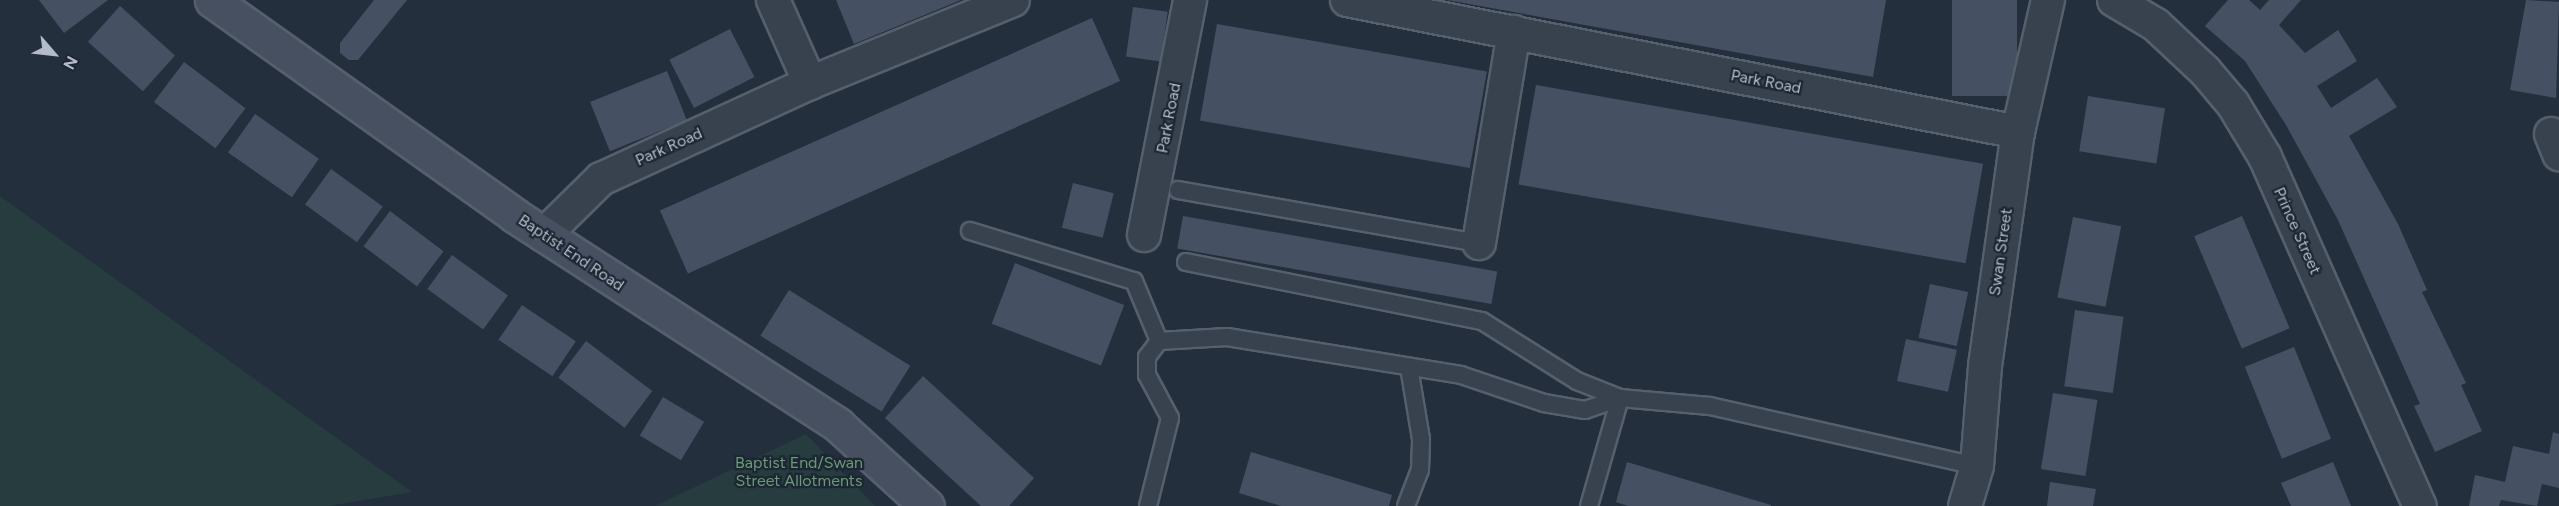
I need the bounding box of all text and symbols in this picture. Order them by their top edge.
north arrow [24,24,84,84]
text: N [59,53,82,73]
street label: Park Road [1729,66,1803,98]
street label: Park Road [1153,81,1185,155]
street label: Park Road [633,124,705,170]
street label: Prince Street [2269,184,2325,278]
street label: Swan Street [1985,207,2017,297]
street label: Baptist End Road [515,211,627,295]
park label: Baptist End/Swan Street Allotments [735,453,863,491]

